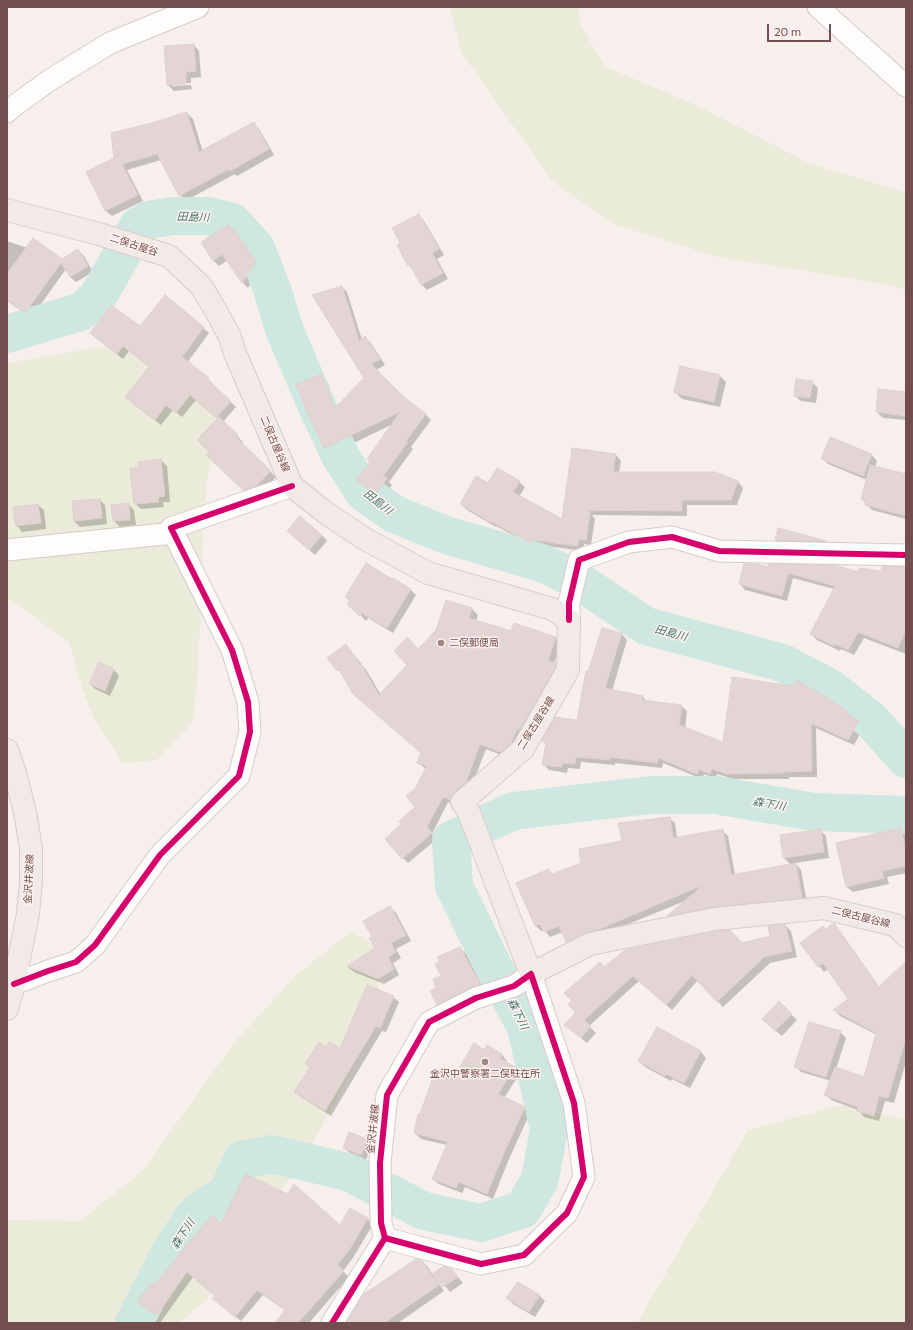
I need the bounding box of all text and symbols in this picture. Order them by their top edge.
scale bar [769,16,833,42]
text: 20 m [774,24,801,38]
water label: 田島川 [176,210,210,224]
street label: 二俣古屋谷 [108,232,160,258]
street label: 二俣古屋谷線 [258,414,292,474]
water label: 田島川 [361,487,395,517]
water label: 田島川 [653,622,689,644]
place label: 二俣郵便局 [449,637,499,649]
marker: 二俣郵便局 [436,638,446,648]
street label: 二俣古屋谷線 [515,694,557,752]
water label: 森下川 [752,795,786,813]
street label: 金沢井波線 [22,854,36,904]
street label: 二俣古屋谷線 [830,904,892,930]
water label: 森下川 [505,996,531,1032]
marker: 金沢中警察署二俣駐在所 [480,1057,490,1067]
place label: 金沢中警察署二俣駐在所 [430,1068,540,1080]
street label: 金沢井波線 [364,1104,382,1154]
water label: 森下川 [168,1217,198,1251]

